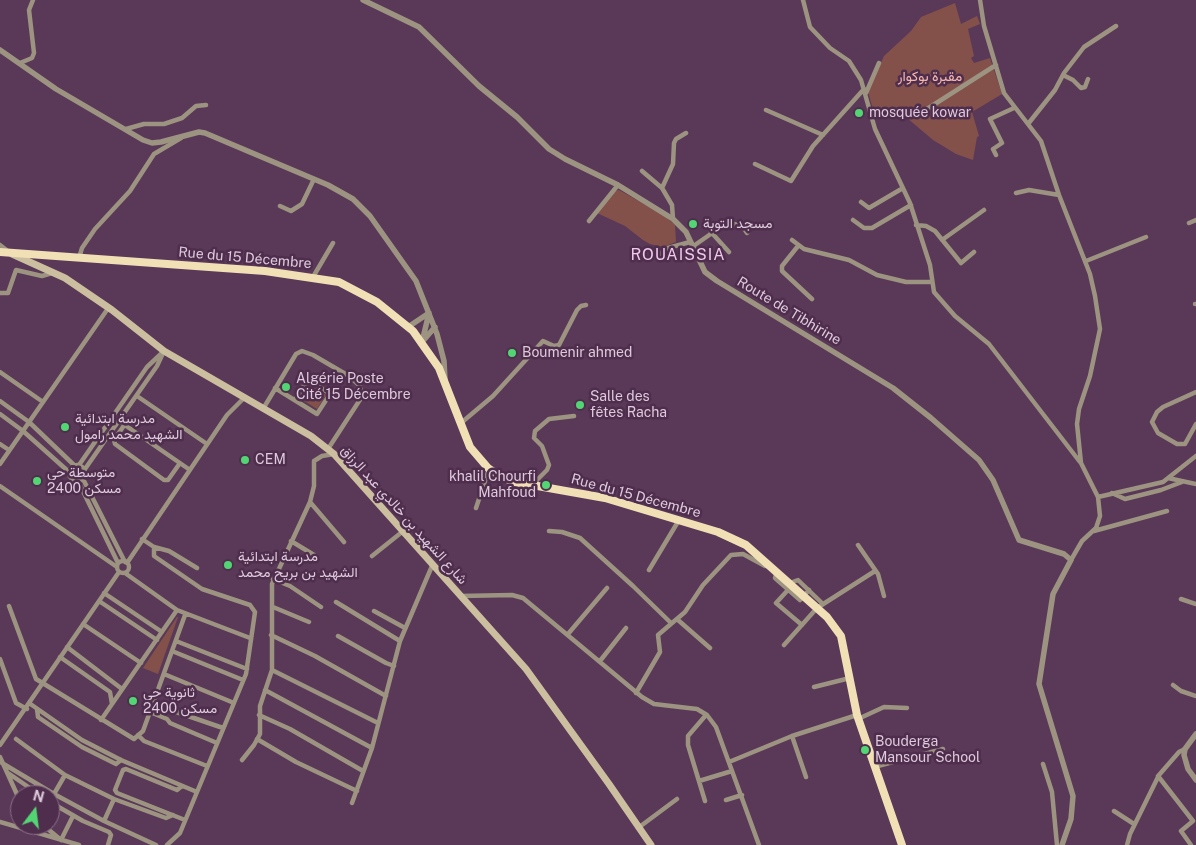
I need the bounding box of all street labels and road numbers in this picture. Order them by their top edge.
street label: Rue du 15 Décembre [178,244,312,272]
street label: Route de Tibhirine [734,273,844,349]
street label: شارع الشهيد بن خالدي عبد الرزاق [337,442,471,588]
street label: Rue du 15 Décembre [569,471,703,521]

